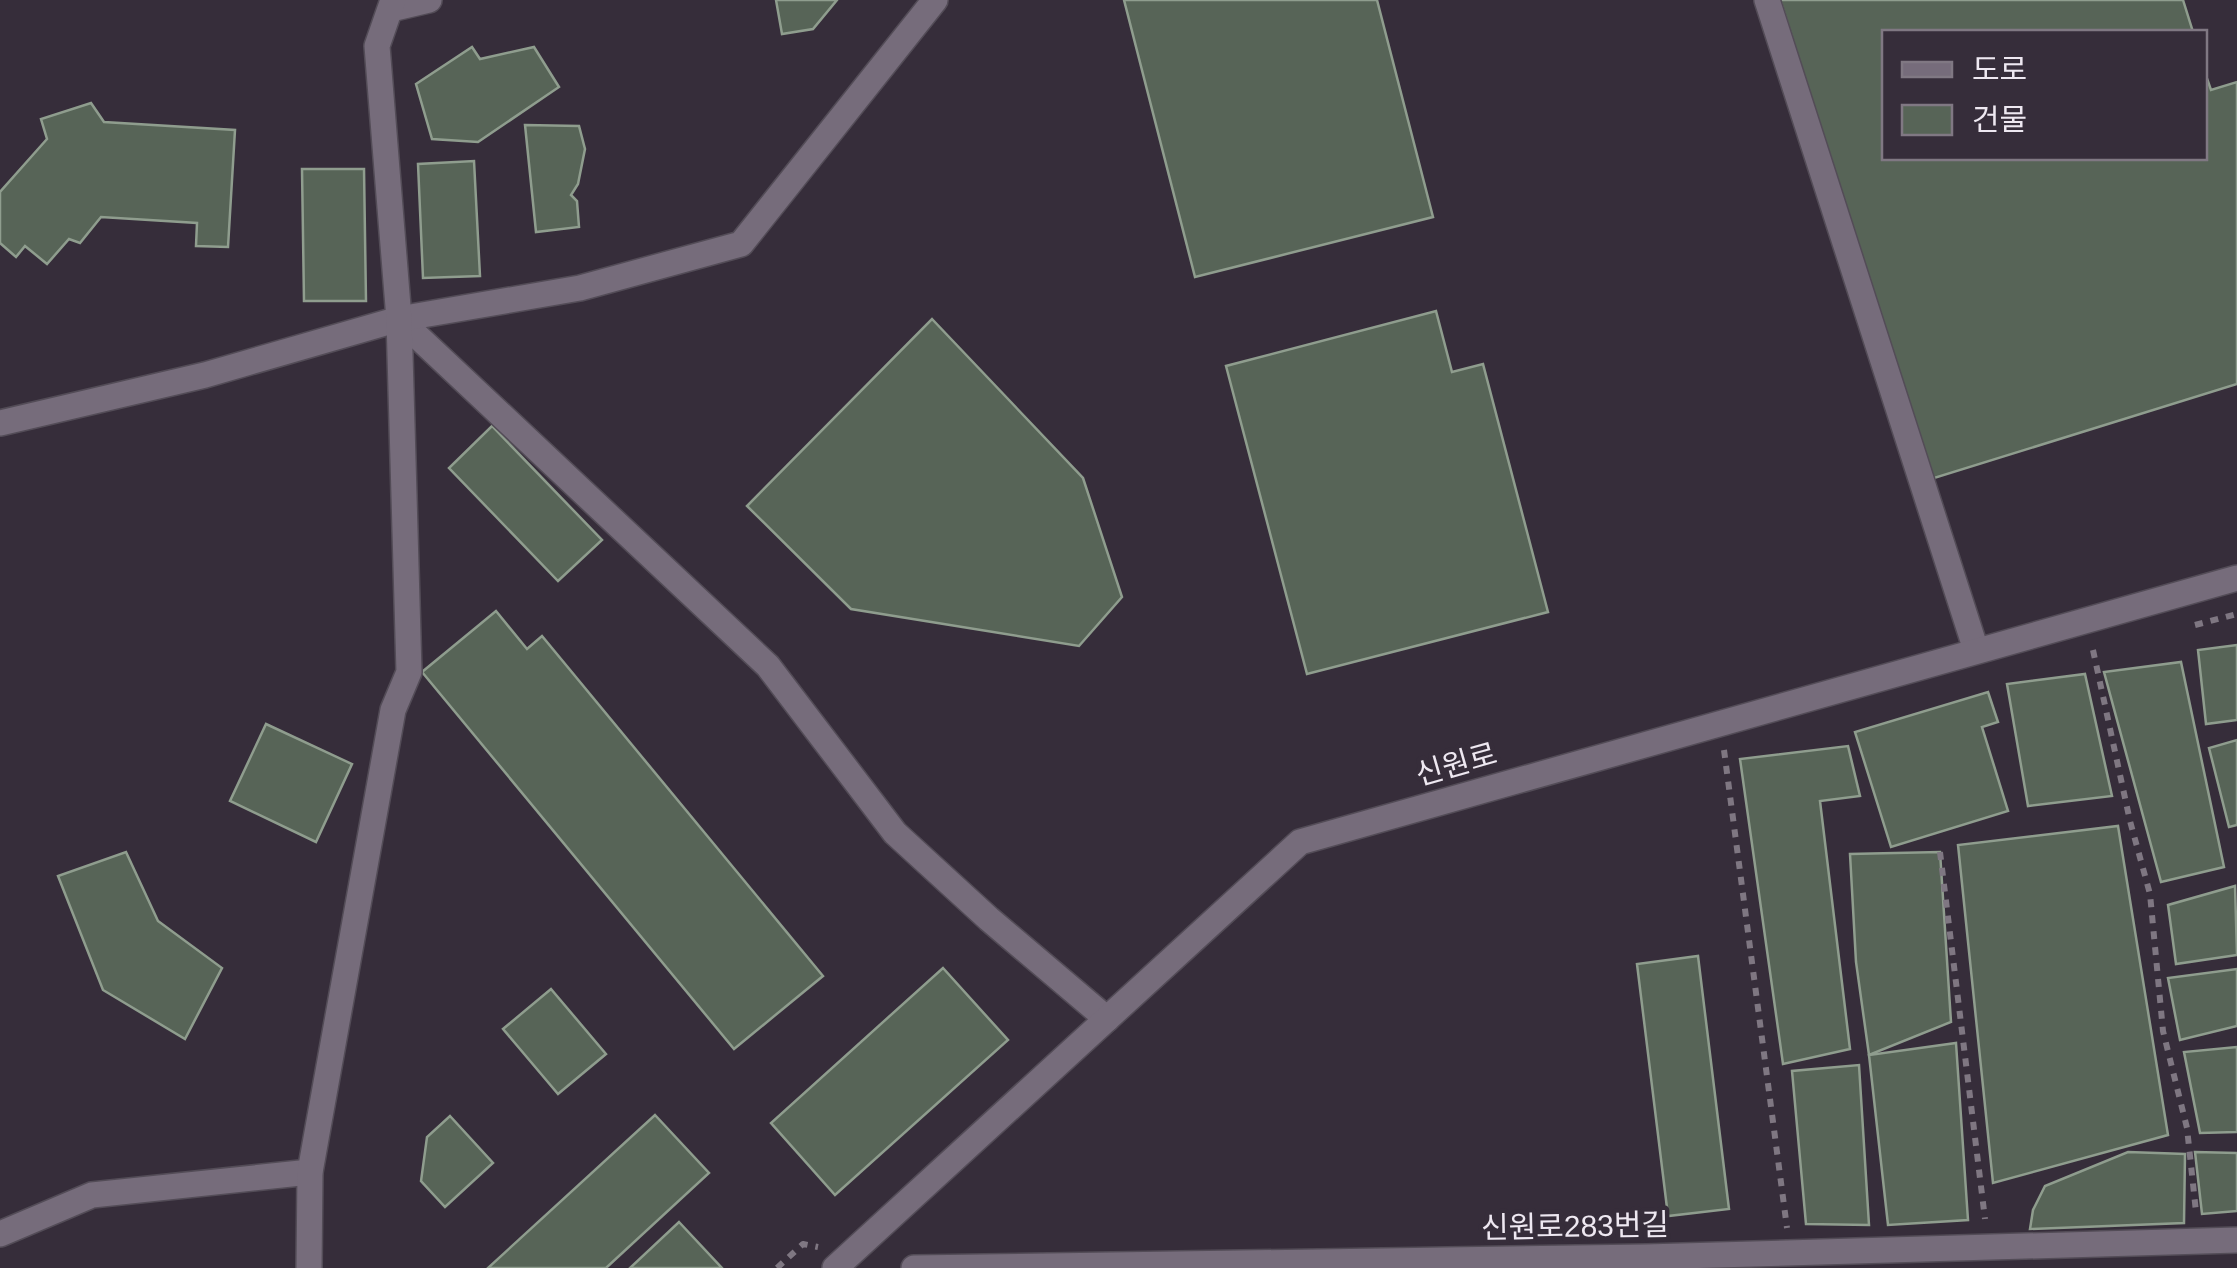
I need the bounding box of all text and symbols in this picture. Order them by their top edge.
legend [1882,30,2207,160]
text: 도로 [1972,53,2027,86]
text: 건물 [1972,103,2027,136]
street label: 신원로 [1412,737,1500,791]
street label: 신원로283번길 [1481,1208,1669,1244]

